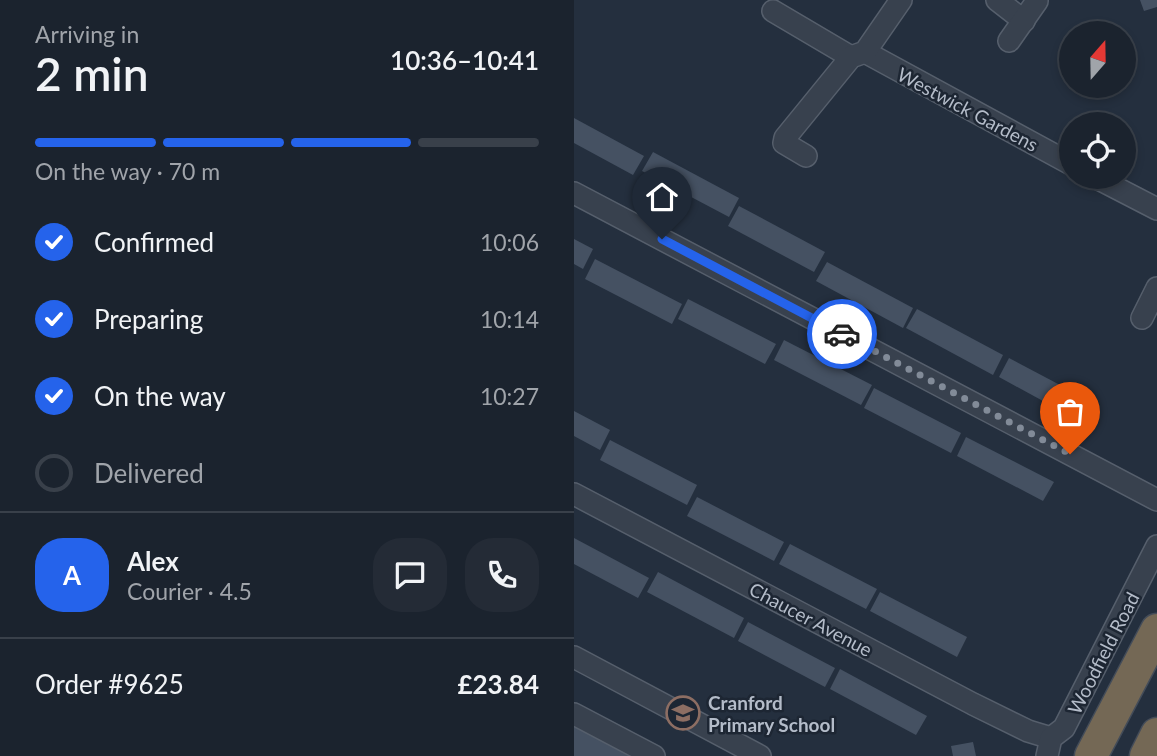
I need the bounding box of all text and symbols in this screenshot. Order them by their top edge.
text: Arriving in [35,20,139,48]
north arrow [1059,21,1136,98]
map controls [1059,21,1136,189]
text: 10:36–10:41 [390,44,539,76]
text: 2 min [35,46,149,101]
street label: Westwick Gardens [894,62,1042,156]
button: locate [1059,112,1136,189]
text: On the way · 70 m [35,157,220,185]
pin [632,167,692,239]
icon: home [643,178,681,216]
icon: check [35,223,73,261]
text: Confirmed [94,226,214,258]
text: 10:06 [480,228,539,256]
courier [807,299,877,369]
icon: check [35,300,73,338]
text: Preparing [94,303,203,335]
text: 10:14 [480,305,539,333]
icon: car [823,315,861,353]
icon: check [35,377,73,415]
text: On the way [94,380,226,412]
text: 10:27 [480,382,539,410]
pin [1040,382,1100,454]
icon: bag [1051,393,1089,431]
text: Delivered [94,457,204,489]
button: chat [373,538,447,612]
button: phone [465,538,539,612]
text: Alex [127,545,179,577]
text: A [63,559,81,591]
text: Courier · 4.5 [127,577,252,605]
street label: Chaucer Avenue [746,577,876,661]
street label: Woodfield Road [1062,588,1144,718]
text: Order #9625 [35,668,184,700]
text: £23.84 [457,668,539,700]
place label: Cranford Primary School [708,691,835,736]
school or university icon: Cranford Primary School [664,694,702,732]

